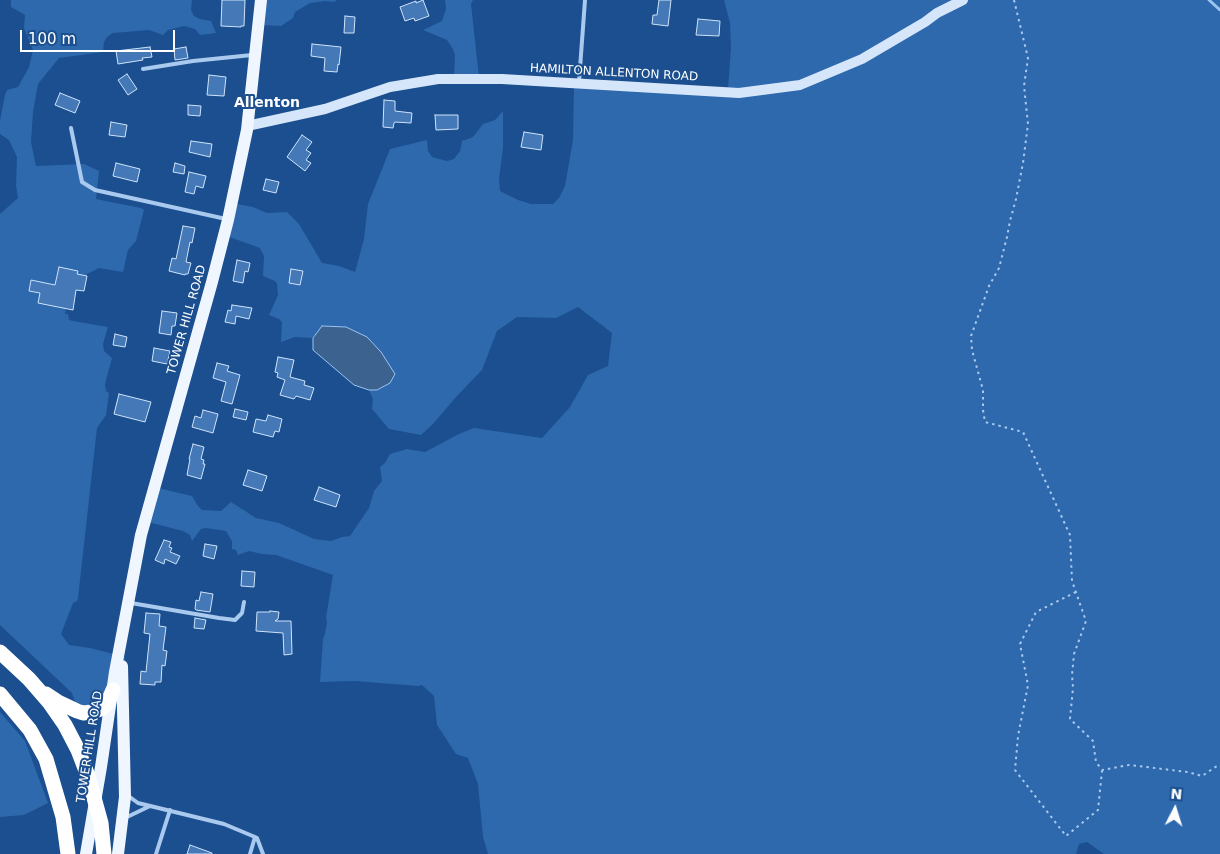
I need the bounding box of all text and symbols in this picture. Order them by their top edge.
scale bar [22,20,178,52]
text: 100 m [28,30,76,48]
street label: HAMILTON ALLENTON ROAD [530,61,698,85]
district label: Allenton [234,95,300,111]
street label: TOWER HILL ROAD [164,264,210,376]
street label: TOWER HILL ROAD [74,690,106,804]
north arrow [1150,784,1200,834]
text: N [1170,786,1183,803]

